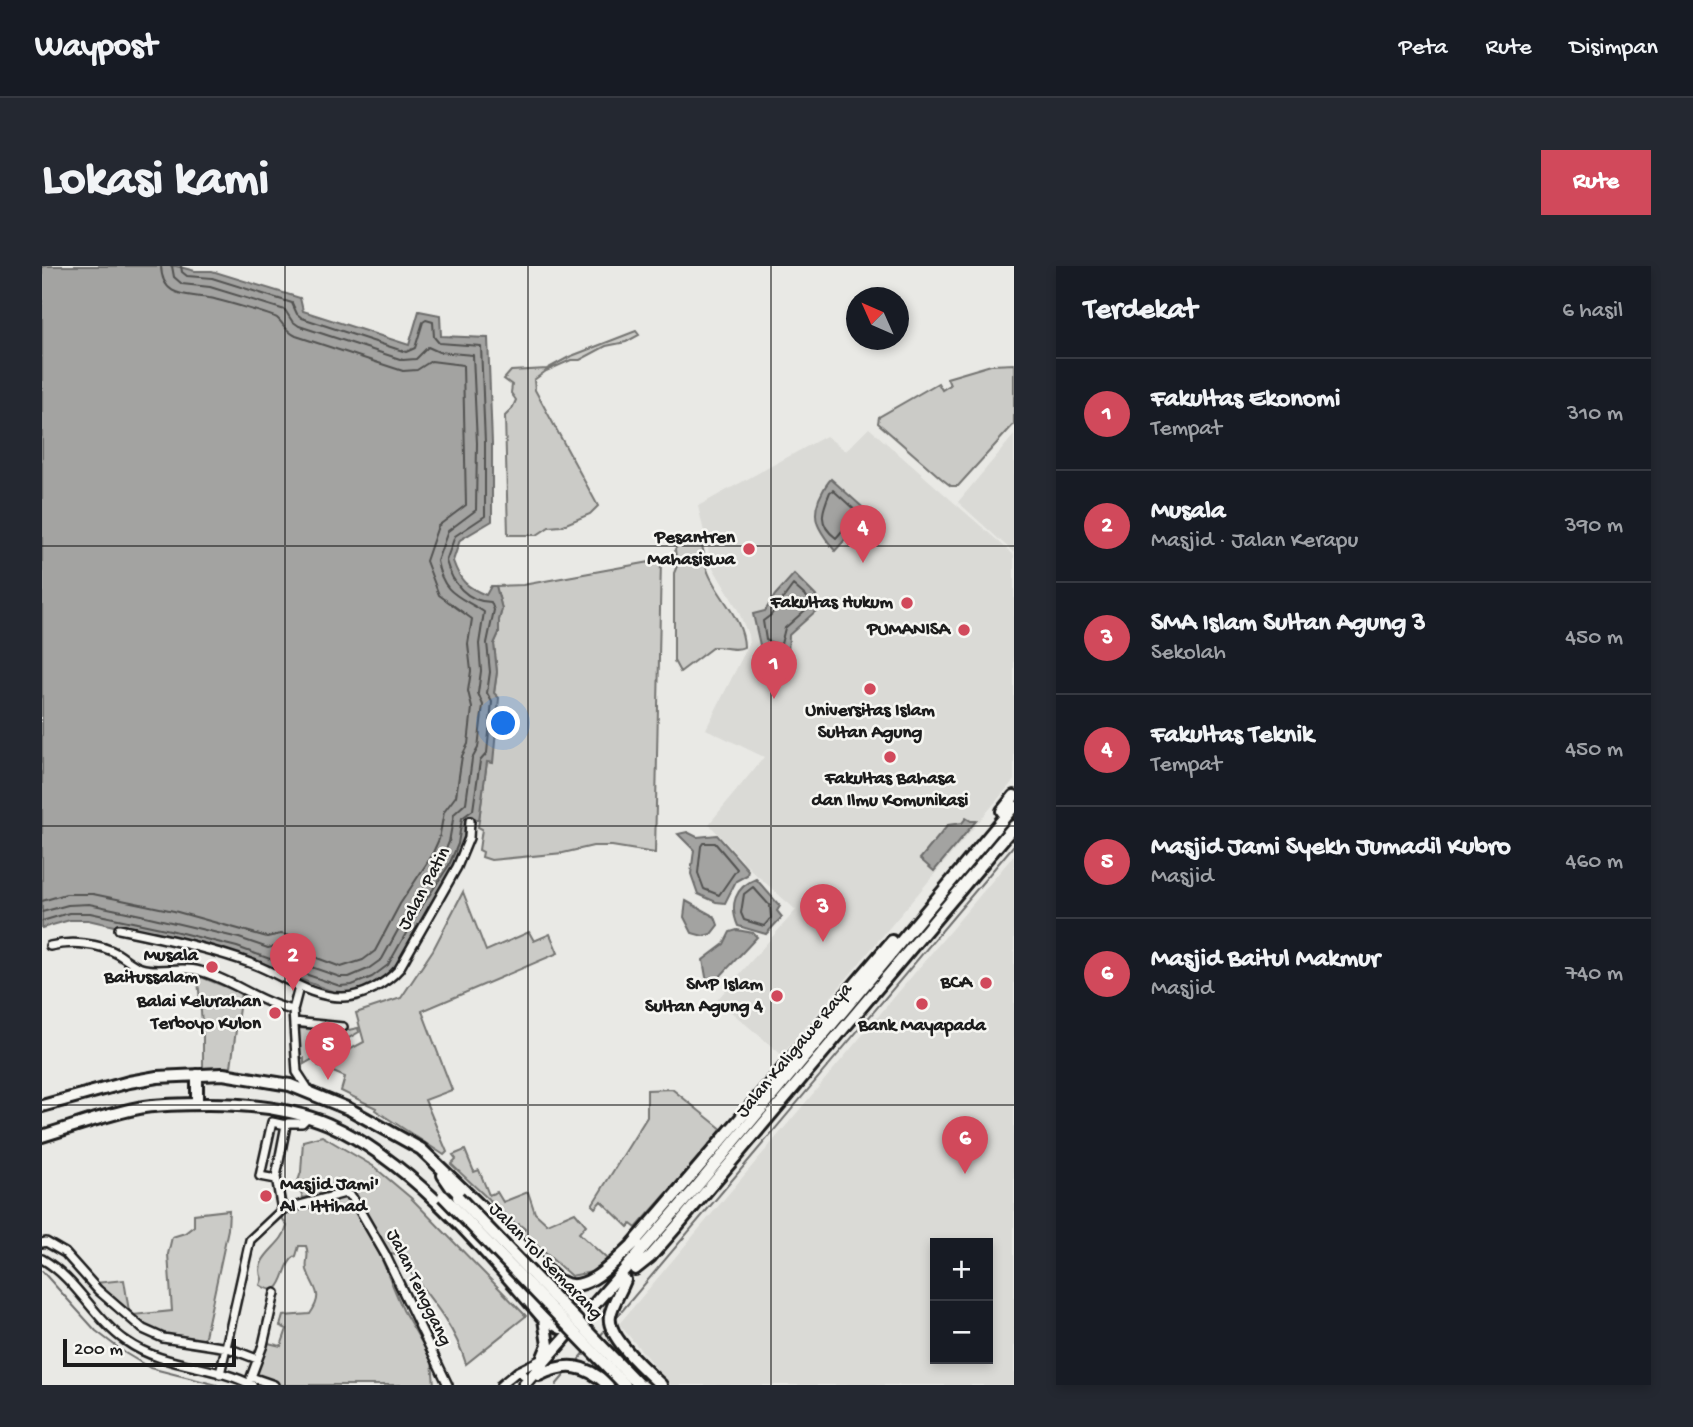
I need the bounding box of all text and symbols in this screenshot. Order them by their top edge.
text: Waypost [35,29,157,67]
text: Peta [1399,34,1448,63]
text: Rute [1486,34,1532,63]
text: Disimpan [1570,34,1658,63]
button: Rute [1541,150,1651,215]
text: Lokasi kami [42,153,269,211]
north arrow [846,287,909,350]
text: Terdekat [1084,294,1197,329]
text: 6 hasil [1562,298,1623,325]
text: Fakultas Ekonomi [1151,385,1340,416]
text: 1 [1102,401,1112,428]
text: 310 m [1567,401,1623,428]
text: Tempat [1151,416,1222,443]
text: Musala [1151,497,1225,528]
pin: 4 [840,505,886,563]
text: 2 [1101,513,1113,540]
text: 390 m [1565,513,1623,540]
place label: Pesantren Mahasiswa [647,527,736,572]
text: Masjid · Jalan Kerapu [1151,528,1358,555]
marker: Pesantren Mahasiswa [741,541,757,557]
place label: Fakultas Hukum [770,592,893,615]
marker: Fakultas Hukum [899,595,915,611]
text: SMA Islam Sultan Agung 3 [1151,609,1426,640]
place label: PUMANISA [866,619,952,642]
marker: PUMANISA [956,622,972,638]
text: 3 [1101,625,1113,652]
text: 450 m [1565,625,1623,652]
text: Sekolah [1151,640,1226,667]
pin: 1 [751,641,797,699]
marker: Universitas Islam Sultan Agung [862,681,878,697]
place label: Universitas Islam Sultan Agung [805,700,935,745]
your location [486,706,520,740]
text: Fakultas Teknik [1151,721,1314,752]
text: 4 [1102,737,1112,764]
text: 450 m [1565,737,1623,764]
marker: Fakultas Bahasa dan Ilmu Komunikasi [882,749,898,765]
text: Tempat [1151,752,1222,779]
place label: Fakultas Bahasa dan Ilmu Komunikasi [812,768,968,813]
text: Masjid Jami Syekh Jumadil Kubro [1151,833,1511,864]
street label: Jalan Patin [394,844,456,934]
text: 5 [1101,849,1113,876]
text: 460 m [1566,849,1623,876]
text: Masjid [1151,864,1213,891]
pin: 3 [800,884,846,942]
pin: 2 [270,933,316,991]
place label: Musala Baitussalam [103,945,199,990]
text: Masjid Baitul Makmur [1151,945,1380,976]
marker: Musala Baitussalam [204,959,220,975]
text: 6 [1101,961,1113,988]
text: 740 m [1565,961,1623,988]
place label: BCA [940,972,974,995]
place label: SMP Islam Sultan Agung 4 [645,974,764,1019]
marker: BCA [978,975,994,991]
text: Masjid [1151,976,1213,1003]
street label: Jalan Kaligawe Raya [732,978,859,1123]
marker: SMP Islam Sultan Agung 4 [769,988,785,1004]
place label: Balai Kelurahan Terboyo Kulon [136,991,262,1036]
marker: Bank Mayapada [914,996,930,1012]
marker: Balai Kelurahan Terboyo Kulon [267,1005,283,1021]
place label: Bank Mayapada [857,1015,987,1038]
pin: 5 [305,1022,351,1080]
pin: 6 [942,1116,988,1174]
place label: Masjid Jami' Al - Ittihad [279,1174,379,1219]
marker: Masjid Jami' Al - Ittihad [258,1188,274,1204]
street label: Jalan Tol Semarang [483,1198,607,1326]
street label: Jalan Tenggang [380,1226,456,1350]
map controls [930,1238,993,1364]
button: + [930,1238,993,1301]
button: − [930,1301,993,1364]
scale bar [63,1336,236,1368]
text: 200 m [74,1339,123,1362]

